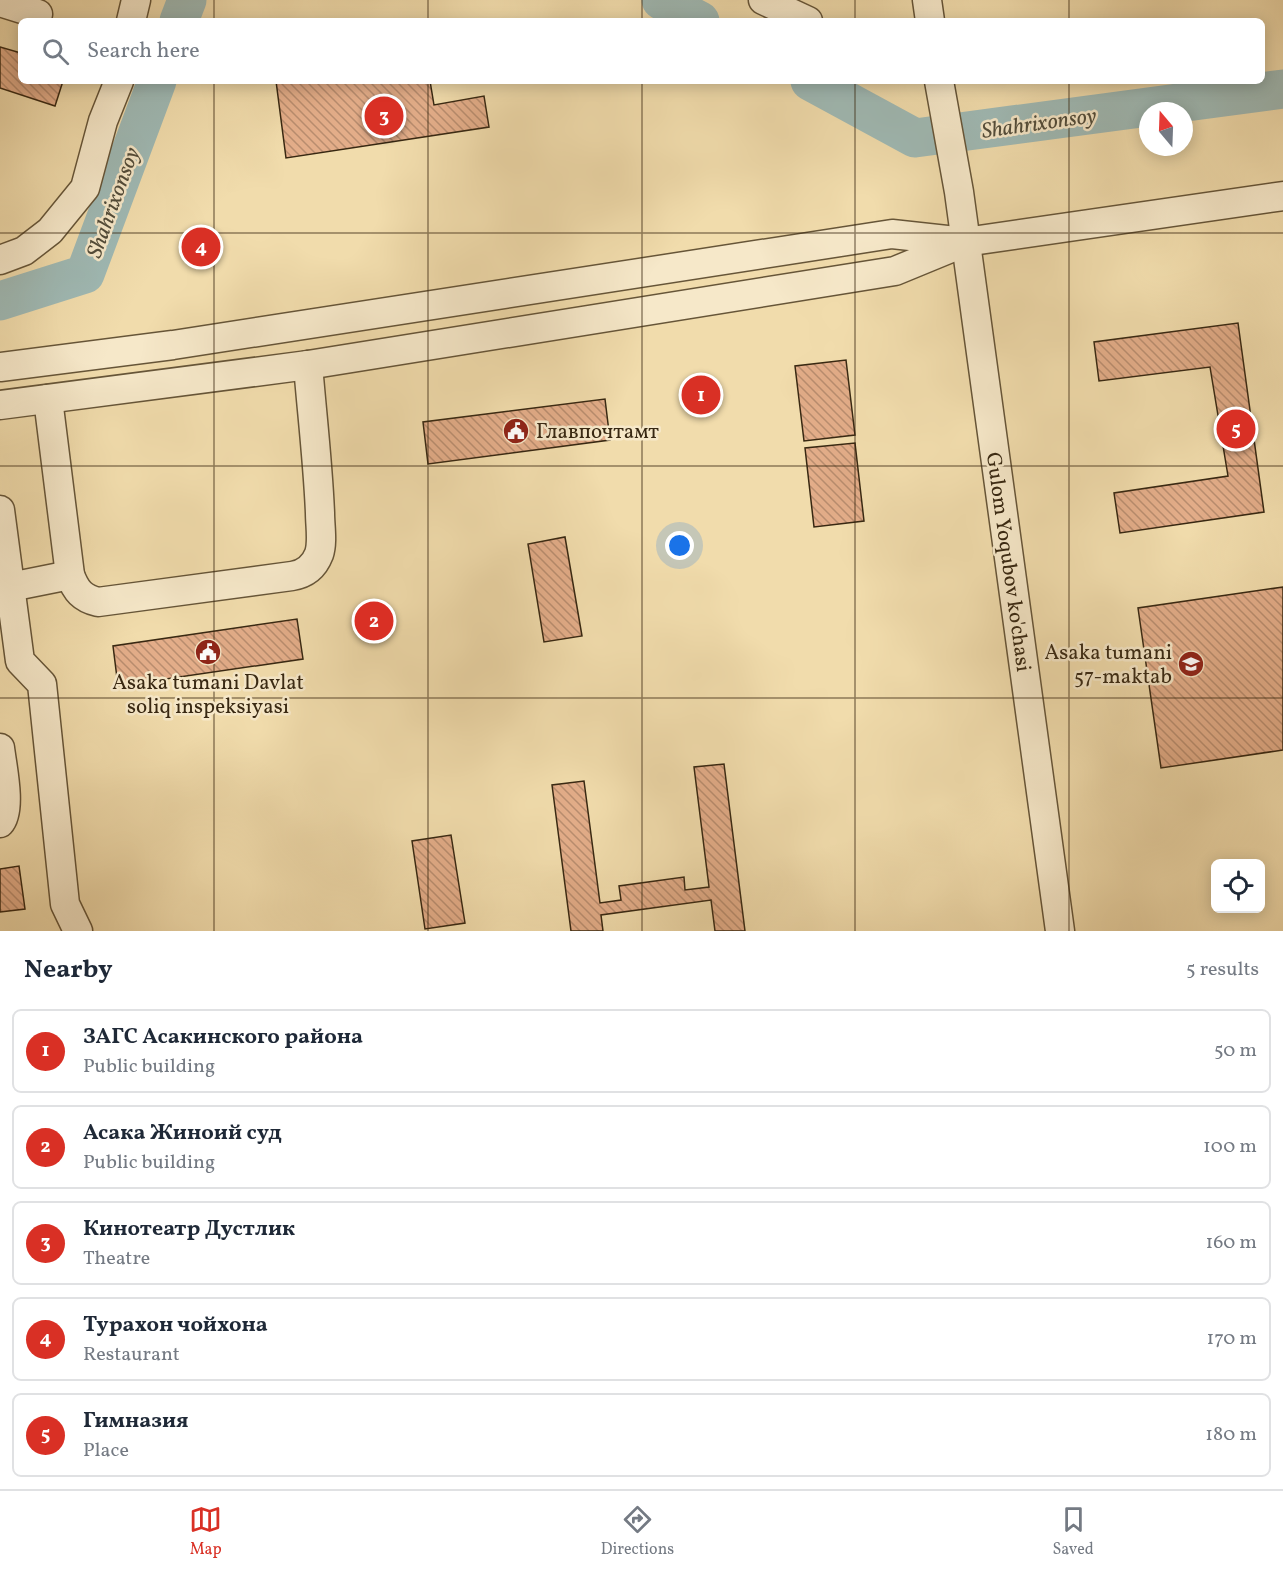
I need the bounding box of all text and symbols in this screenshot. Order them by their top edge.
search box [18,18,1265,84]
icon: search [39,35,72,68]
text: Search here [87,36,200,67]
pin: 3 [364,94,404,138]
water label: Shahrixonsoy [980,101,1099,148]
north arrow [1139,102,1193,156]
water label: Shahrixonsoy [80,143,149,263]
pin: 4 [182,224,220,270]
pin: 1 [682,372,720,418]
pin: 5 [1216,406,1256,452]
public building icon: Главпочтамт [501,416,531,446]
place label: Главпочтамт [536,418,659,447]
street label: Gulom Yoqubov ko'chasi [978,451,1037,674]
your location [665,531,694,560]
pin: 2 [354,598,394,644]
public building icon: Asaka tumani Davlat soliq inspeksiyasi [193,637,223,667]
place label: Asaka tumani 57-maktab [1045,639,1172,692]
school or university icon: Asaka tumani 57-maktab [1176,649,1206,679]
place label: Asaka tumani Davlat soliq inspeksiyasi [112,669,304,722]
map controls [1211,859,1265,913]
button: locate [1211,859,1265,913]
text: Nearby [24,952,113,988]
text: 5 results [1186,956,1259,984]
text: ЗАГС Асакинского района [83,1022,363,1053]
text: 1 [41,1037,50,1065]
text: 50 m [1214,1037,1257,1065]
text: Public building [83,1053,215,1081]
text: Асака Жиноий суд [83,1118,282,1149]
text: 2 [40,1133,51,1161]
text: 100 m [1203,1133,1257,1161]
text: Public building [83,1149,215,1177]
text: Кинотеатр Дустлик [83,1214,295,1245]
text: 3 [40,1229,51,1257]
text: 160 m [1205,1229,1257,1257]
text: Theatre [83,1245,150,1273]
text: Турахон чойхона [83,1310,268,1341]
text: 4 [39,1325,52,1353]
text: 170 m [1207,1325,1257,1353]
text: Restaurant [83,1341,180,1369]
text: Гимназия [83,1406,189,1437]
text: 5 [41,1421,50,1449]
text: 180 m [1205,1421,1257,1449]
text: Place [83,1437,129,1465]
tab: Map [189,1503,222,1561]
tab: Directions [601,1503,674,1561]
tab: Saved [1053,1503,1094,1561]

